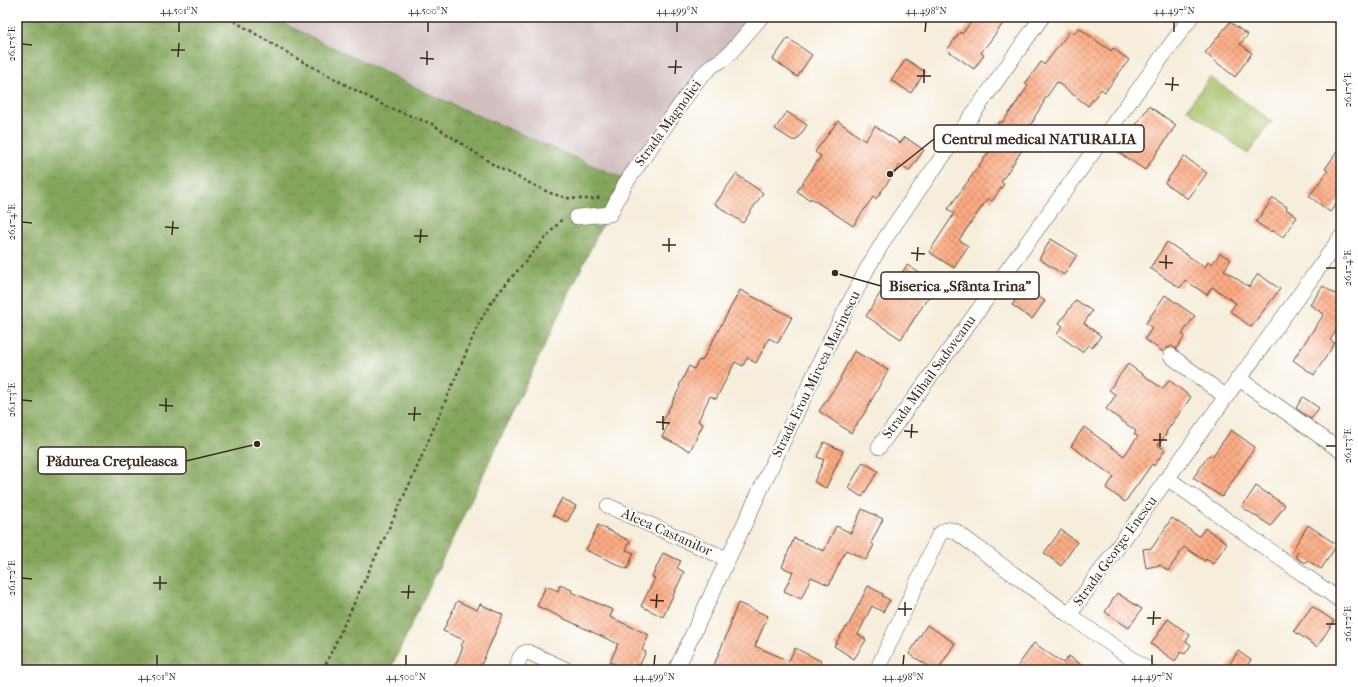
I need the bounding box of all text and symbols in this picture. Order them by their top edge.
text: 44.501°N [160,5,199,17]
text: 44.500°N [408,5,449,17]
text: 44.499°N [656,5,698,17]
text: 44.498°N [905,5,947,17]
text: 44.497°N [1153,5,1195,17]
text: 26.175°E [6,27,18,61]
text: 26.175°E [1342,73,1354,107]
street label: Strada Magnoliei [631,76,705,170]
callout: Centrul medical NATURALIA [934,125,1144,152]
text: Centrul medical NATURALIA [942,130,1137,148]
text: 26.174°E [6,204,18,240]
text: 26.174°E [1342,250,1354,286]
callout: Biserica „Sfânta Irina” [881,272,1039,299]
text: Biserica „Sfânta Irina” [889,277,1031,295]
street label: Strada Erou Mircea Marinescu [768,288,864,460]
street label: Strada Mihail Sadoveanu [879,312,979,442]
text: 26.173°E [6,383,18,417]
text: 26.173°E [1342,429,1354,463]
callout: Pădurea Crețuleasca [38,447,186,474]
text: Pădurea Crețuleasca [46,452,179,470]
street label: Strada George Enescu [1069,493,1161,609]
street label: Aleea Castanilor [618,504,715,560]
text: 26.172°E [6,560,18,596]
text: 26.172°E [1342,606,1354,642]
text: 44.501°N [138,671,177,683]
text: 44.500°N [386,671,427,683]
text: 44.499°N [633,671,675,683]
text: 44.498°N [882,671,924,683]
text: 44.497°N [1131,671,1173,683]

